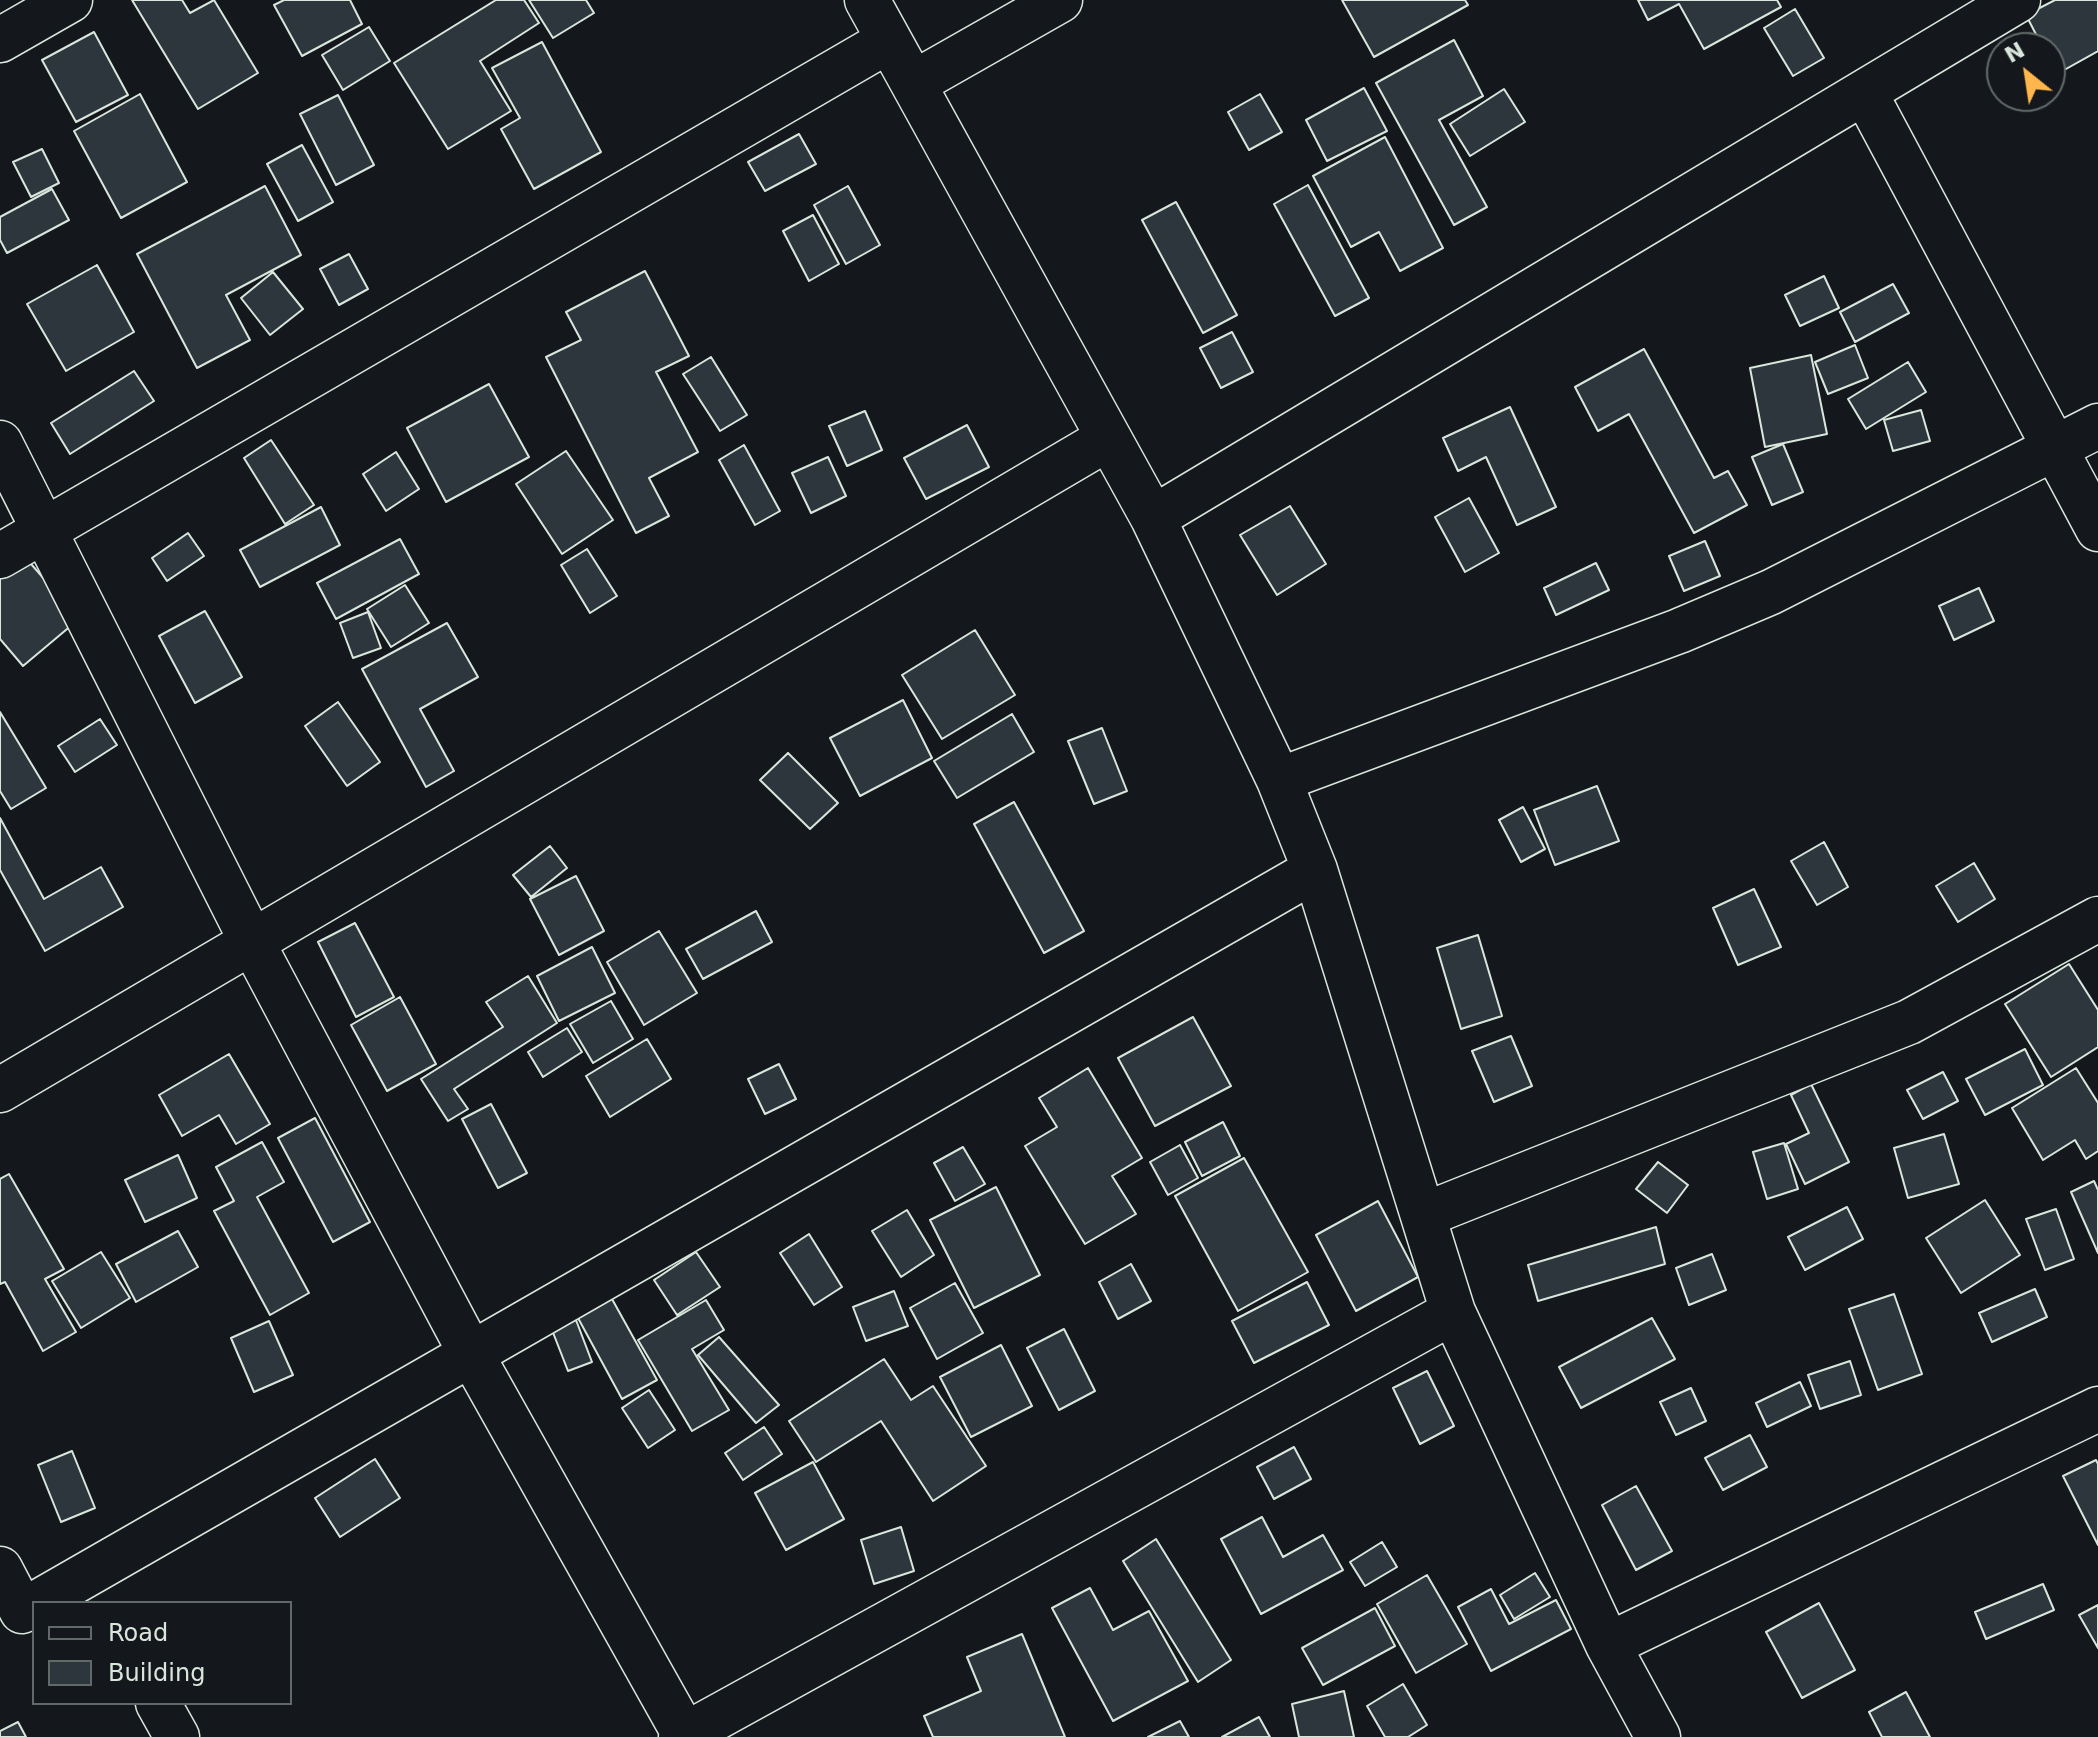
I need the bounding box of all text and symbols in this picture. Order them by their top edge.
north arrow [1986,32,2066,112]
text: N [2001,37,2029,68]
legend [32,1601,292,1705]
text: Road [108,1619,168,1647]
text: Building [108,1659,205,1687]

